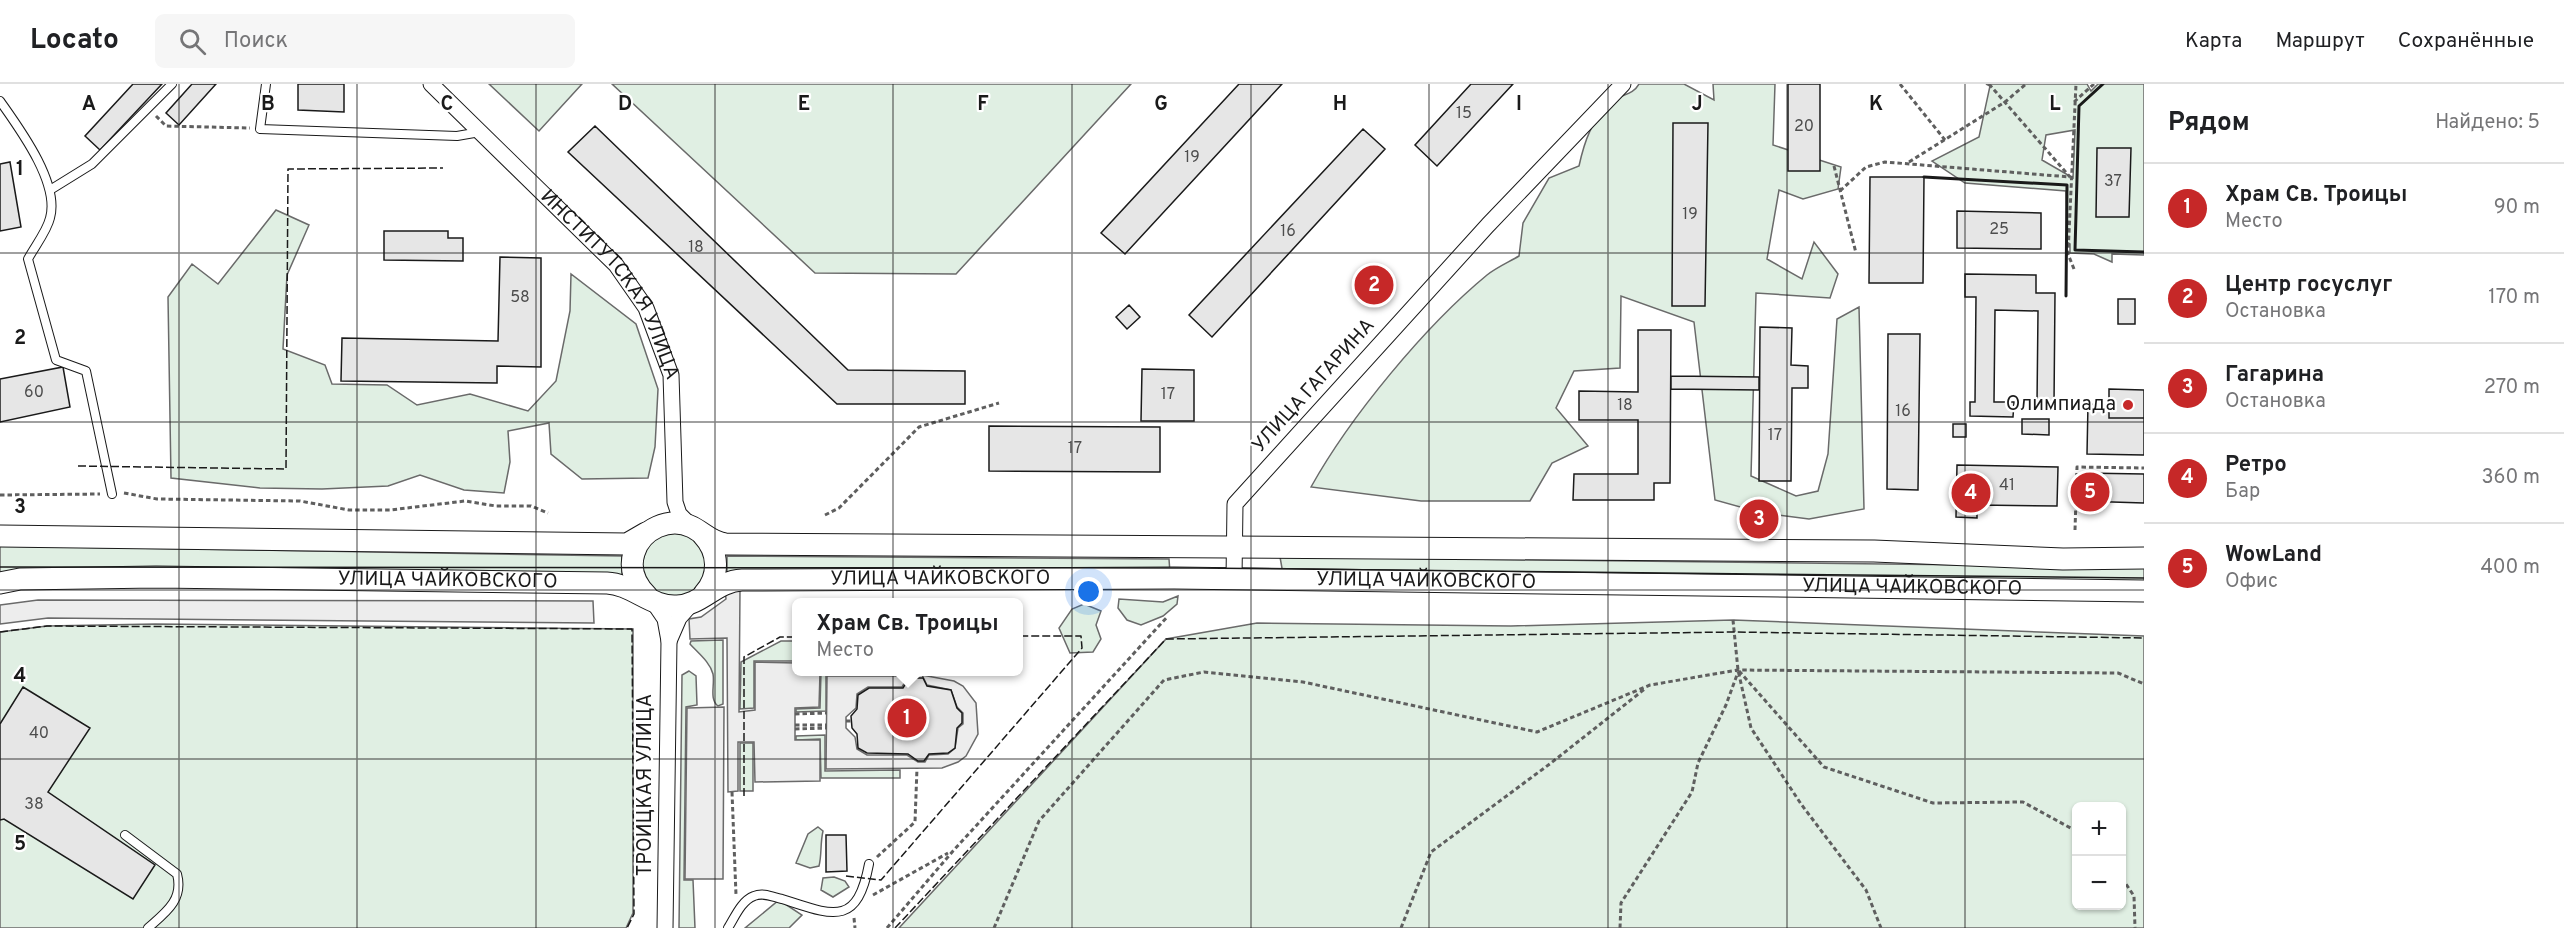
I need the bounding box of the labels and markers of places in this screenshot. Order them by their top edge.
pin: 2 [1354,262,1394,308]
place label: Олимпиада [2006,392,2116,418]
marker: Олимпиада [2121,398,2135,412]
pin: 4 [1952,470,1990,516]
pin: 5 [2070,470,2110,514]
pin: 3 [1740,496,1778,542]
pin: 1 [888,696,926,740]

